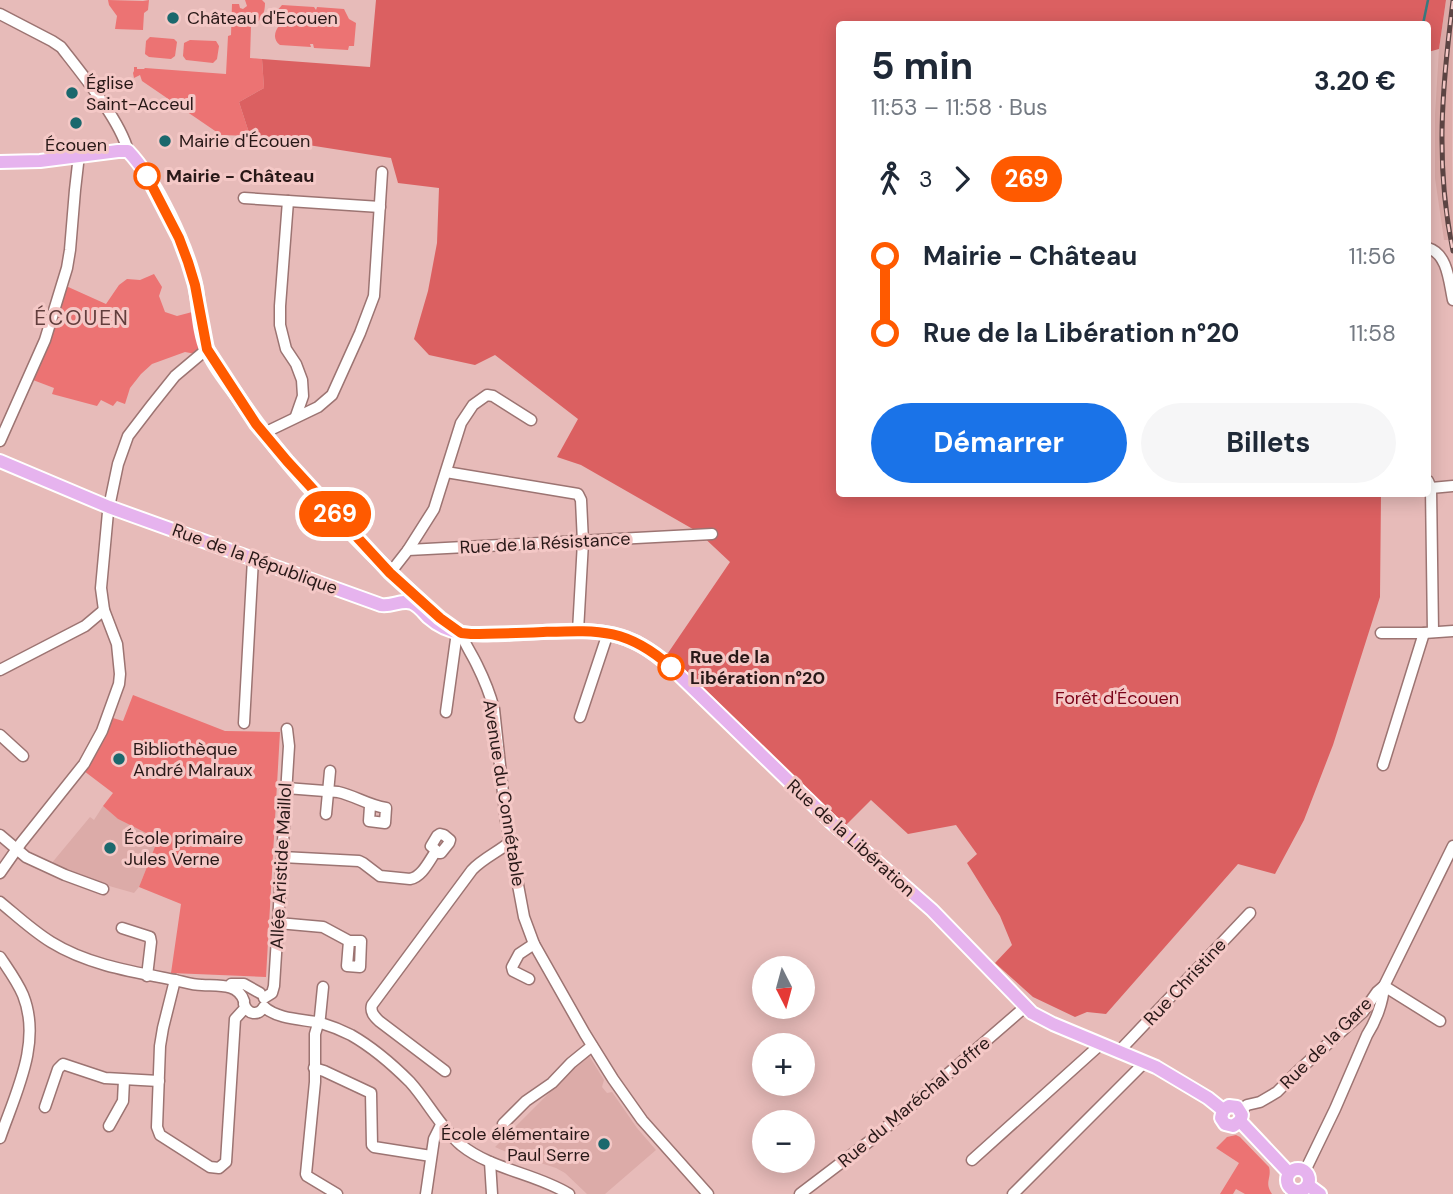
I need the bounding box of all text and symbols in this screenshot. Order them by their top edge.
place label: Château d'Ecouen [187,6,338,30]
marker: Château d'Ecouen [165,10,181,26]
text: 5 min [871,41,973,91]
text: 3.20 € [1314,64,1396,98]
place label: Église Saint-Acceul [86,71,194,116]
marker: Église Saint-Acceul [64,85,80,101]
text: 11:53 – 11:58 · Bus [871,92,1048,122]
marker: Écouen [68,115,84,131]
place label: Mairie d'Écouen [179,129,310,153]
place label: Écouen [45,133,107,157]
marker: Mairie d'Écouen [157,133,173,149]
icon: walk [871,160,909,198]
icon: forward [943,160,981,198]
marker: Mairie - Château [134,163,160,189]
text: 269 [1005,163,1048,194]
place label: Mairie - Château [166,164,314,188]
text: 3 [919,164,933,194]
text: Mairie - Château [923,239,1137,273]
text: 11:56 [1349,241,1396,271]
district label: ÉCOUEN [34,304,130,332]
text: Rue de la Libération n°20 [923,316,1239,350]
text: 11:58 [1349,318,1396,348]
button: Démarrer [871,403,1127,483]
button: Billets [1141,403,1396,483]
line badge: 269 [295,491,375,537]
text: 269 [313,498,357,529]
street label: Rue de la République [169,518,341,600]
street label: Rue de la Résistance [459,527,631,559]
place label: Rue de la Libération n°20 [690,645,825,690]
marker: Rue de la Libération n°20 [658,654,684,680]
park label: Forêt d'Écouen [1055,686,1179,710]
street label: Avenue du Connétable [477,698,531,888]
place label: Bibliothèque André Malraux [133,737,253,782]
marker: Bibliothèque André Malraux [111,751,127,767]
street label: Rue de la Libération [782,774,920,902]
street label: Allée Aristide Maillol [265,782,297,950]
place label: École primaire Jules Verne [124,826,243,871]
marker: École primaire Jules Verne [102,840,118,856]
street label: Rue Christine [1138,933,1232,1031]
north arrow [752,956,816,1018]
map controls [752,956,815,1173]
street label: Rue de la Gare [1275,992,1377,1094]
street label: Rue du Maréchal Joffre [833,1031,995,1173]
button: + [752,1033,815,1096]
button: − [752,1110,815,1173]
place label: École élémentaire Paul Serre [441,1122,590,1167]
marker: École élémentaire Paul Serre [596,1136,612,1152]

